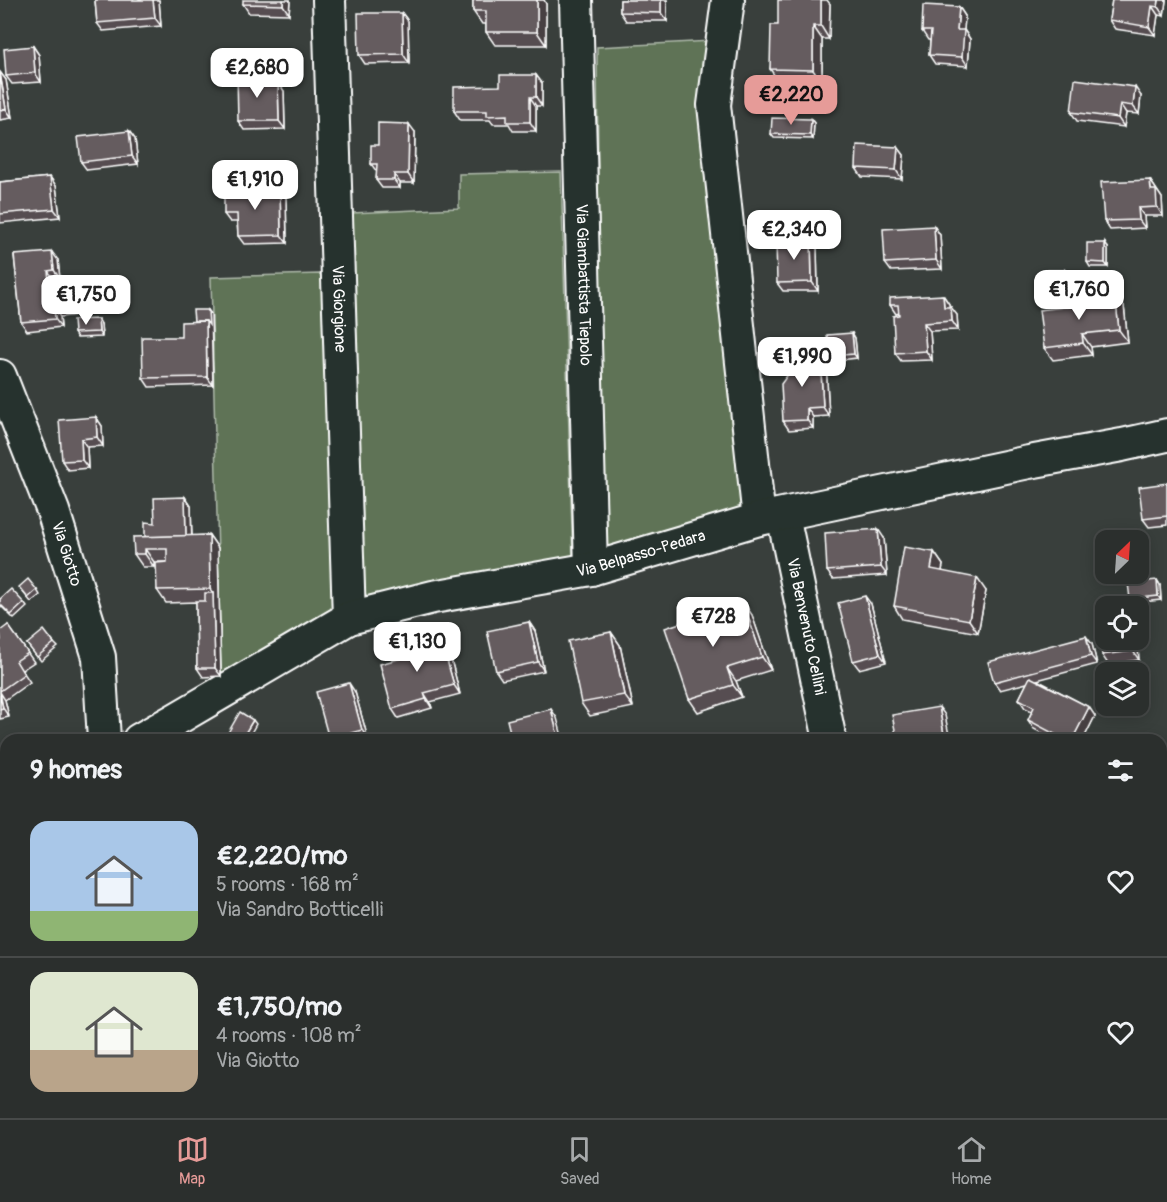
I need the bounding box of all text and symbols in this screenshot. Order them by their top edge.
pin: €2,680 [208,48,306,99]
text: €2,680 [225,55,289,80]
pin: €2,220 [742,75,840,126]
text: €2,220 [758,82,824,107]
pin: €1,910 [206,160,304,211]
text: €1,910 [226,167,284,192]
street label: Via Giambattista Tiepolo [571,204,596,366]
pin: €2,340 [745,210,843,261]
text: €2,340 [761,217,827,242]
street label: Via Giorgione [328,265,350,353]
pin: €1,760 [1030,270,1128,321]
pin: €1,750 [37,275,135,326]
text: €1,760 [1048,277,1110,302]
text: €1,750 [55,282,117,307]
pin: €1,990 [753,337,851,388]
text: €1,990 [772,344,832,369]
street label: Via Giotto [47,519,86,589]
street label: Via Belpasso-Pedara [575,525,708,581]
north arrow [1095,530,1149,584]
map controls [1095,530,1149,716]
street label: Via Benvenuto Cellini [782,556,830,697]
button: locate [1095,596,1149,650]
pin: €728 [677,597,749,648]
text: €728 [690,604,736,629]
pin: €1,130 [368,622,466,673]
text: €1,130 [388,629,446,654]
button: layers [1095,662,1149,716]
text: 9 homes [30,754,122,786]
icon: filters [1104,754,1137,787]
text: €2,220/mo [216,840,348,872]
icon: home [78,845,150,917]
icon: heart [1104,865,1137,898]
text: 5 rooms · 168 m² [216,872,359,897]
text: Via Sandro Botticelli [216,897,383,922]
text: €1,750/mo [216,991,342,1023]
icon: home [78,996,150,1068]
icon: heart [1104,1016,1137,1049]
text: 4 rooms · 108 m² [216,1023,362,1048]
text: Via Giotto [216,1048,300,1073]
tab: Map [176,1133,209,1189]
tab: Saved [560,1133,600,1189]
tab: Home [951,1133,991,1189]

